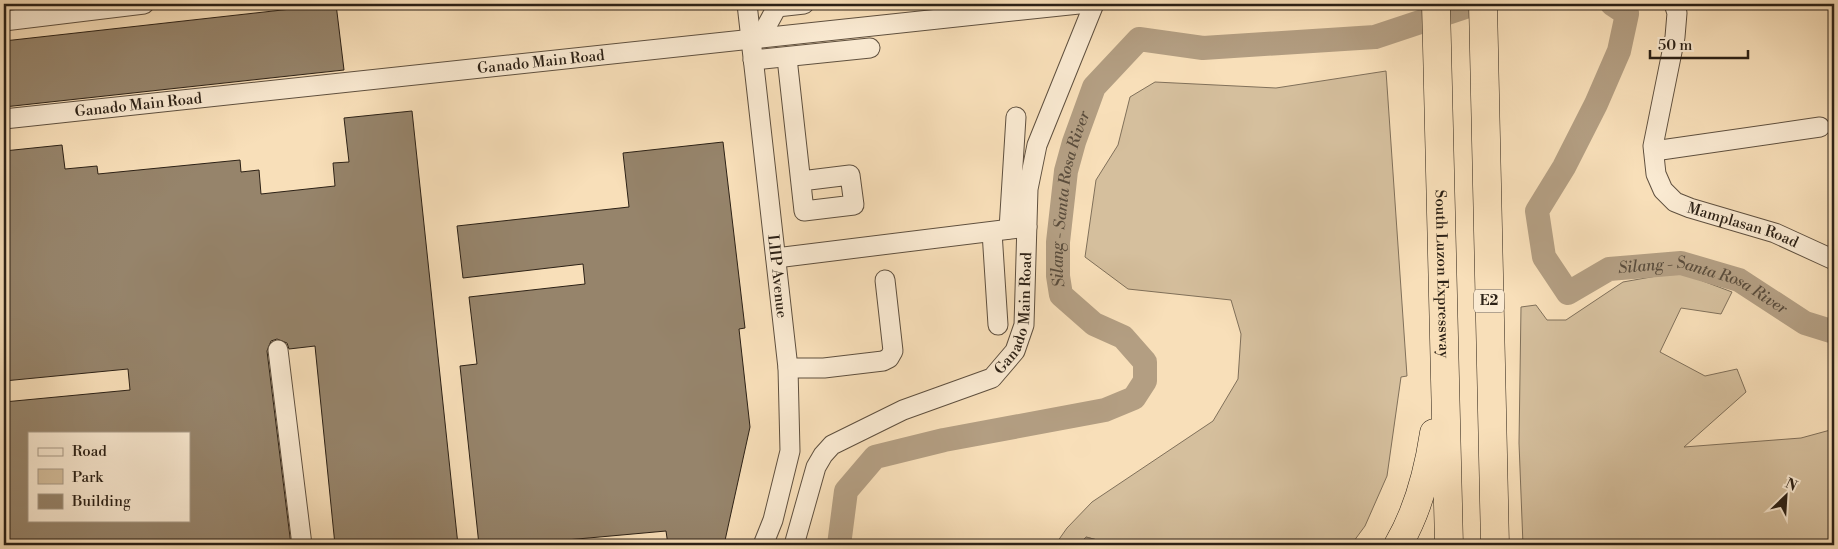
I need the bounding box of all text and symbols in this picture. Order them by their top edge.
scale bar [1650,28,1748,60]
text: 50 m [1658,36,1692,55]
street label: Ganado Main Road [476,45,606,78]
street label: Ganado Main Road [74,88,203,121]
water label: Silang - Santa Rosa River [1048,107,1095,289]
street label: South Luzon Expressway [1431,189,1454,359]
street label: Mamplasan Road [1685,198,1802,252]
street label: LIIP Avenue [764,233,792,319]
street label: Ganado Main Road [990,251,1036,378]
water label: Silang - Santa Rosa River [1617,253,1792,319]
road number: E2 [1474,290,1504,312]
legend [28,432,190,522]
text: Road [72,442,107,461]
text: Park [72,468,104,487]
north arrow [1760,472,1810,522]
text: N [1782,475,1800,496]
text: Building [71,492,131,511]

